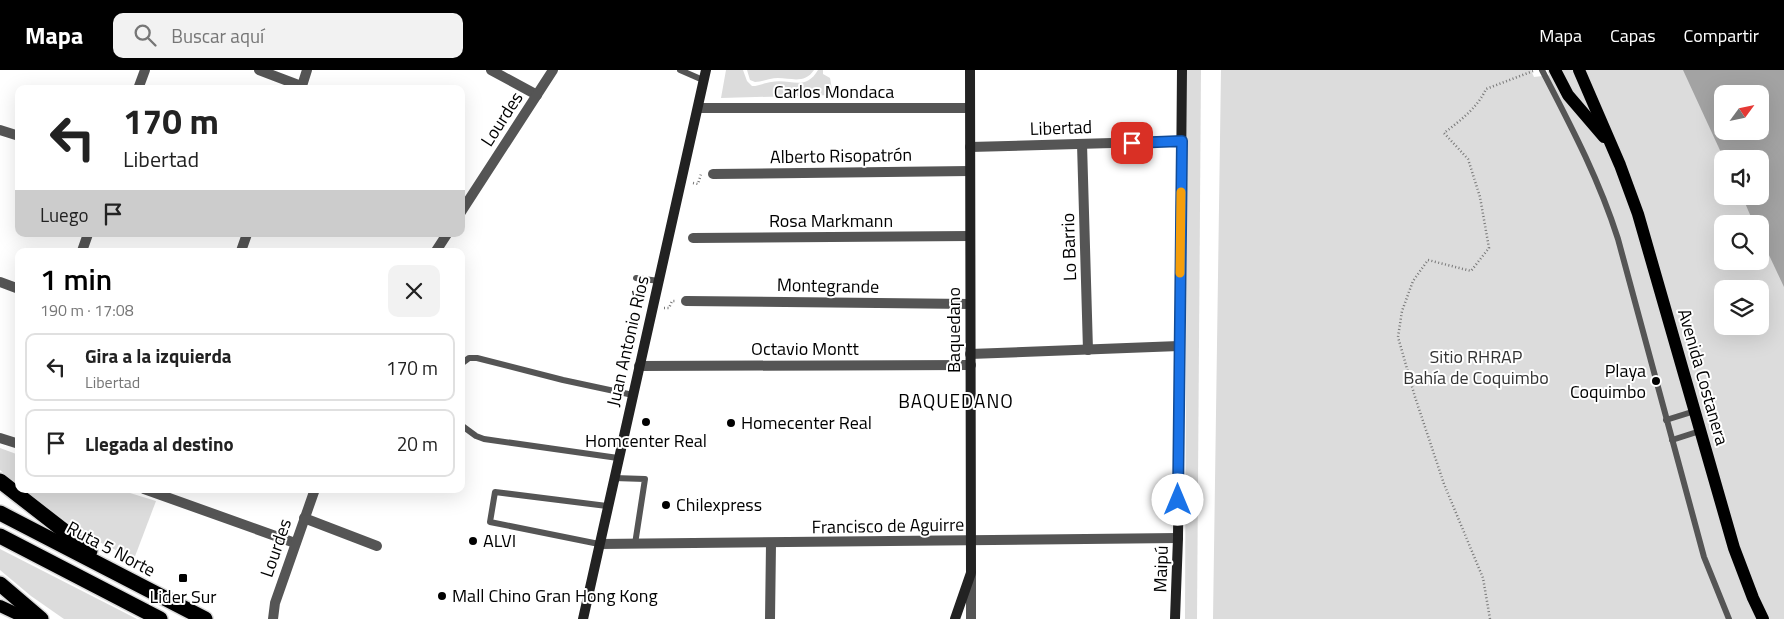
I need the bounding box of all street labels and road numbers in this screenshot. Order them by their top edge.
street label: Carlos Mondaca [774,78,894,105]
street label: Lourdes [474,86,529,151]
street label: Libertad [1029,113,1093,142]
street label: Alberto Risopatrón [770,141,912,170]
street label: Rosa Markmann [769,207,893,234]
street label: Lo Barrio [1054,213,1083,281]
street label: Montegrande [777,271,879,300]
street label: Juan Antonio Ríos [599,273,656,409]
street label: Baquedano [940,287,967,373]
street label: Avenida Costanera [1671,305,1736,448]
street label: Octavio Montt [751,335,860,362]
street label: Francisco de Aguirre [811,511,965,540]
street label: Ruta 5 Norte [62,514,160,583]
street label: Lourdes [253,515,298,581]
street label: Maipú [1146,545,1175,593]

